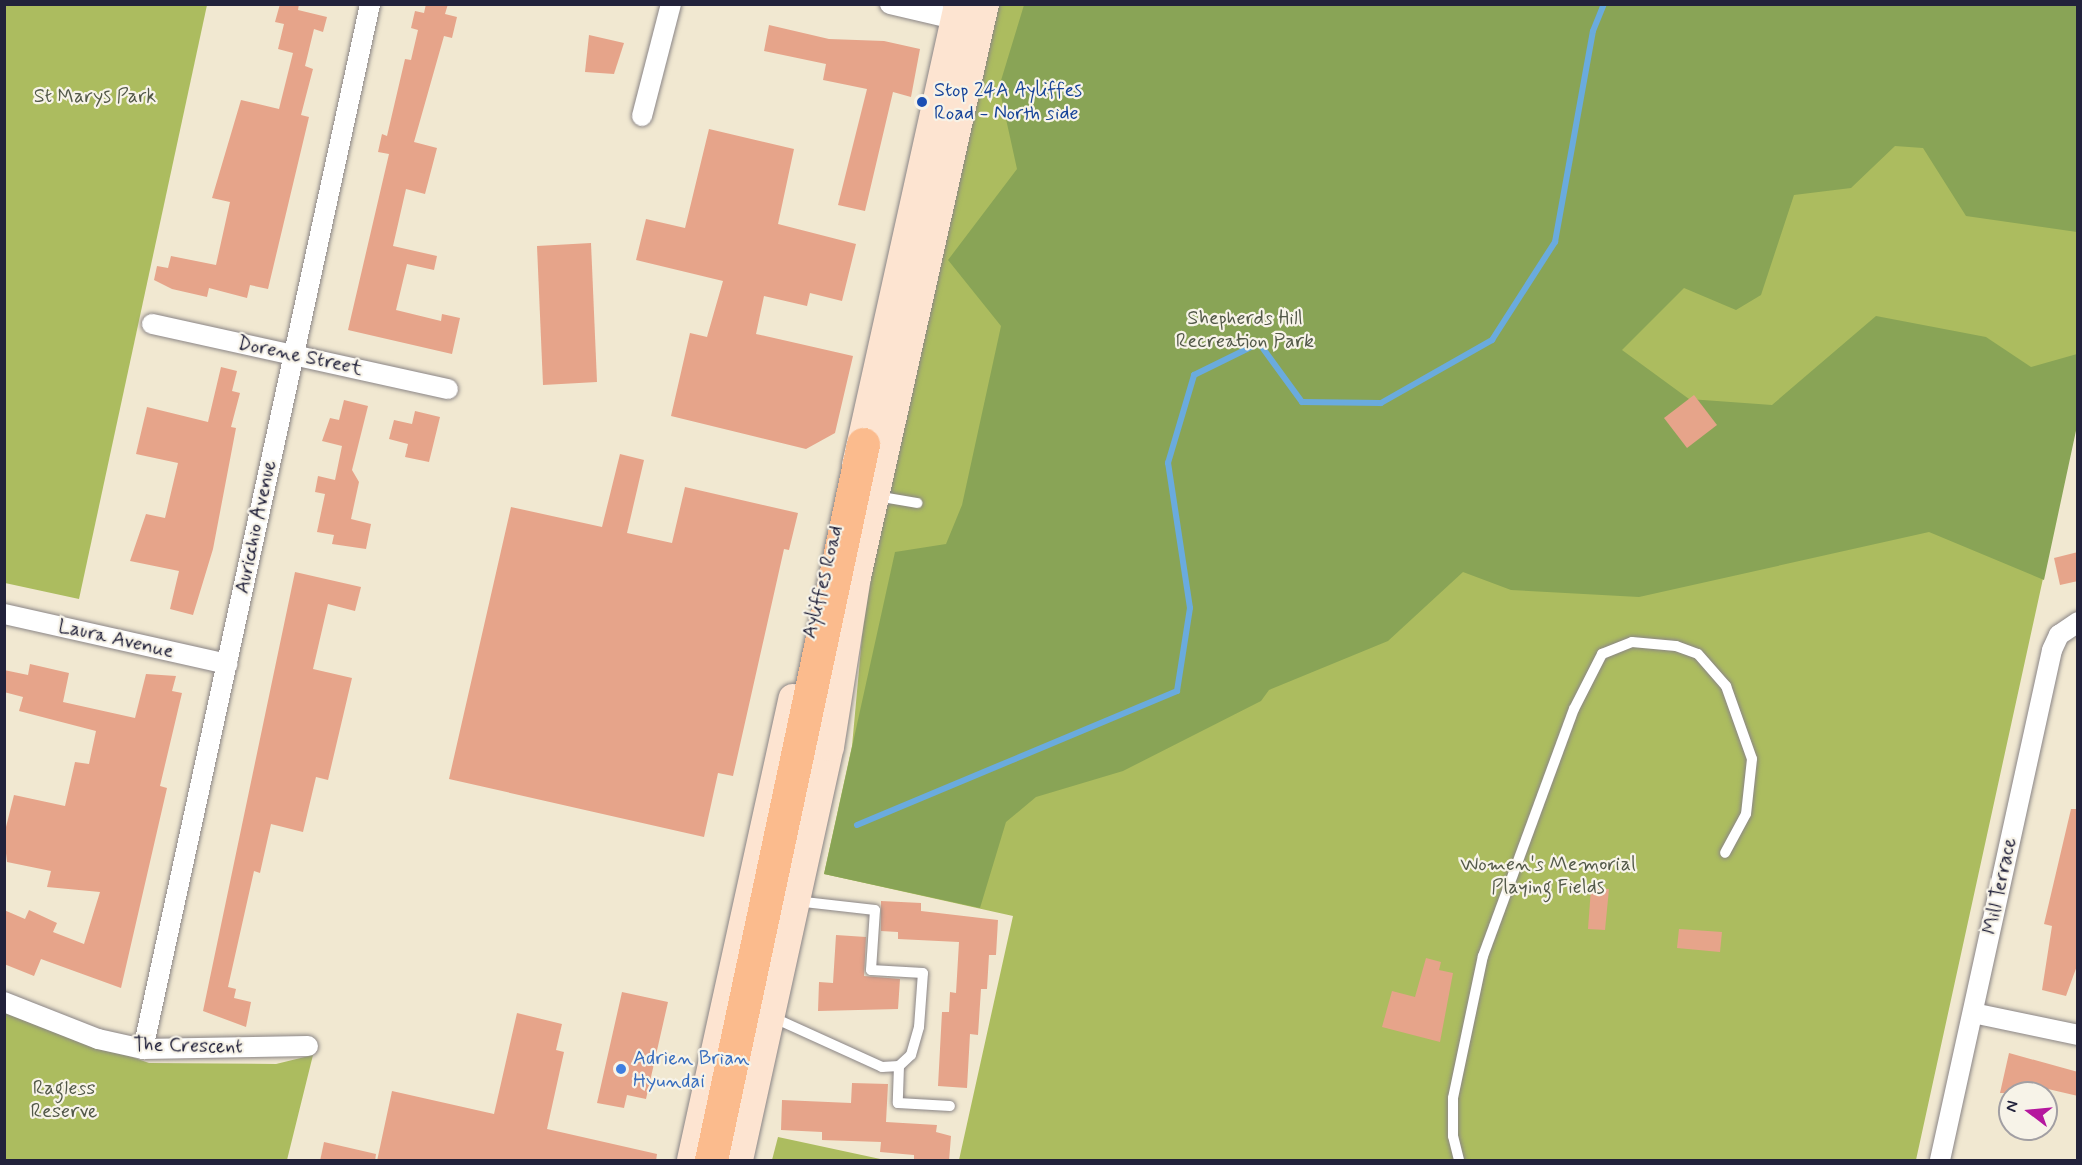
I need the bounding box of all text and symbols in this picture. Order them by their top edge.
place label: Stop 24A Ayliffes Road - North side [934,78,1083,125]
park label: St Marys Park [33,84,157,108]
marker: Stop 24A Ayliffes Road - North side [915,95,929,109]
park label: Shepherds Hill Recreation Park [1177,306,1313,353]
street label: Dorene Street [235,331,365,381]
street label: Auricchio Avenue [230,457,282,597]
street label: Ayliffes Road [798,524,848,640]
street label: Laura Avenue [56,614,176,664]
street label: Mill Terrace [1978,835,2022,937]
park label: Women's Memorial Playing Fields [1461,853,1635,900]
street label: The Crescent [132,1033,244,1059]
place label: Adrien Brian Hyundai [633,1046,749,1093]
marker: Adrien Brian Hyundai [614,1062,628,1076]
park label: Ragless Reserve [30,1077,98,1124]
north arrow [1998,1081,2058,1141]
text: N [2001,1098,2024,1114]

